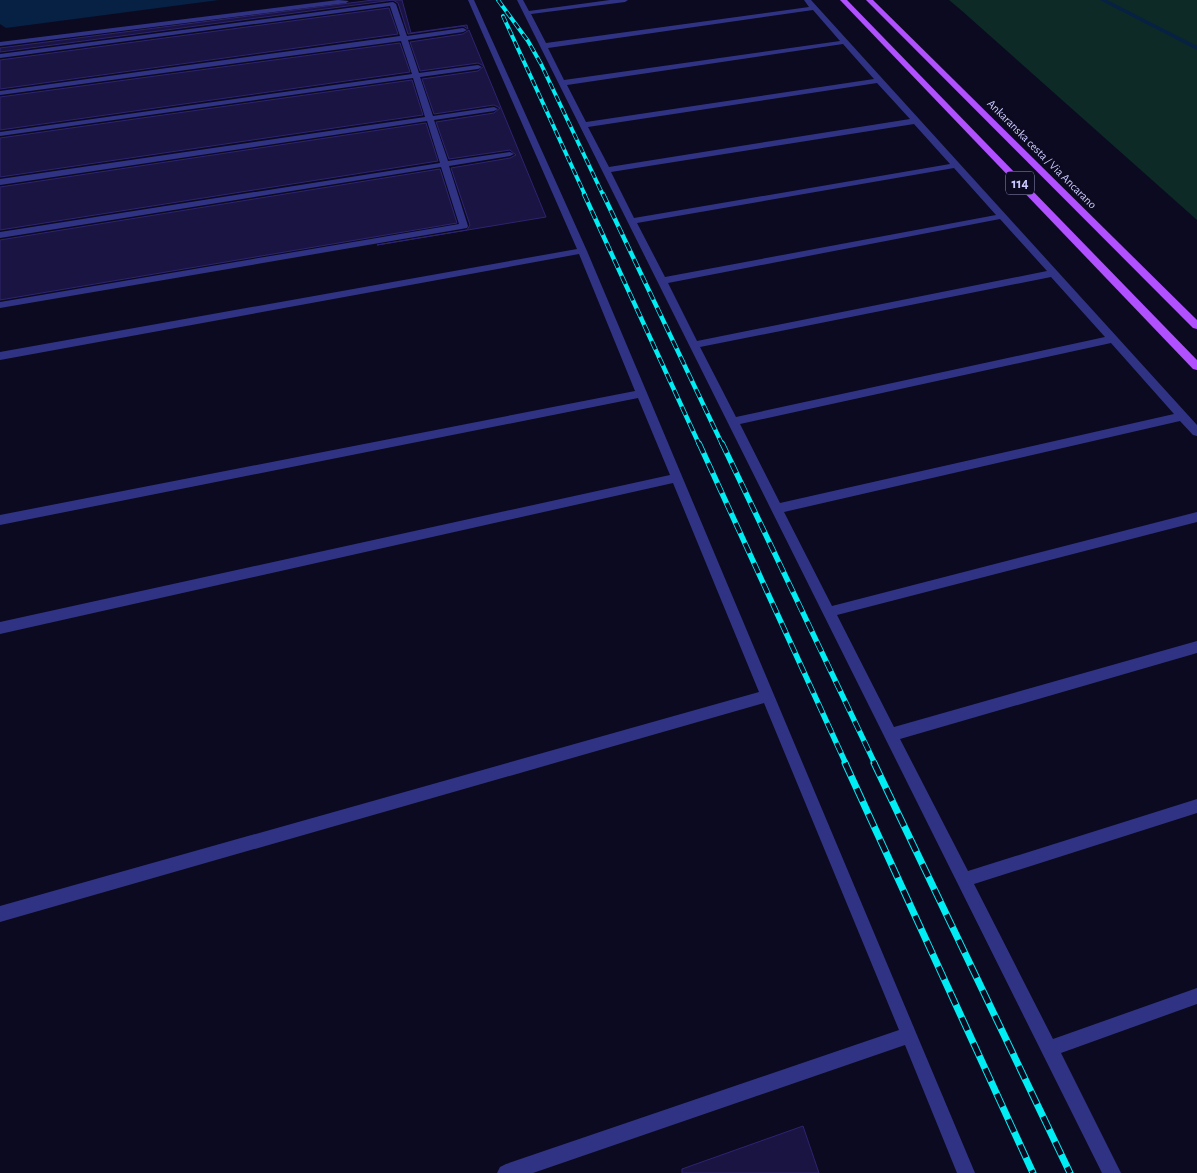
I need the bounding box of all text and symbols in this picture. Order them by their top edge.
street label: Ankaranska cesta / Via Ancarano [985,97,1099,211]
road number: 114 [1006,172,1034,194]

